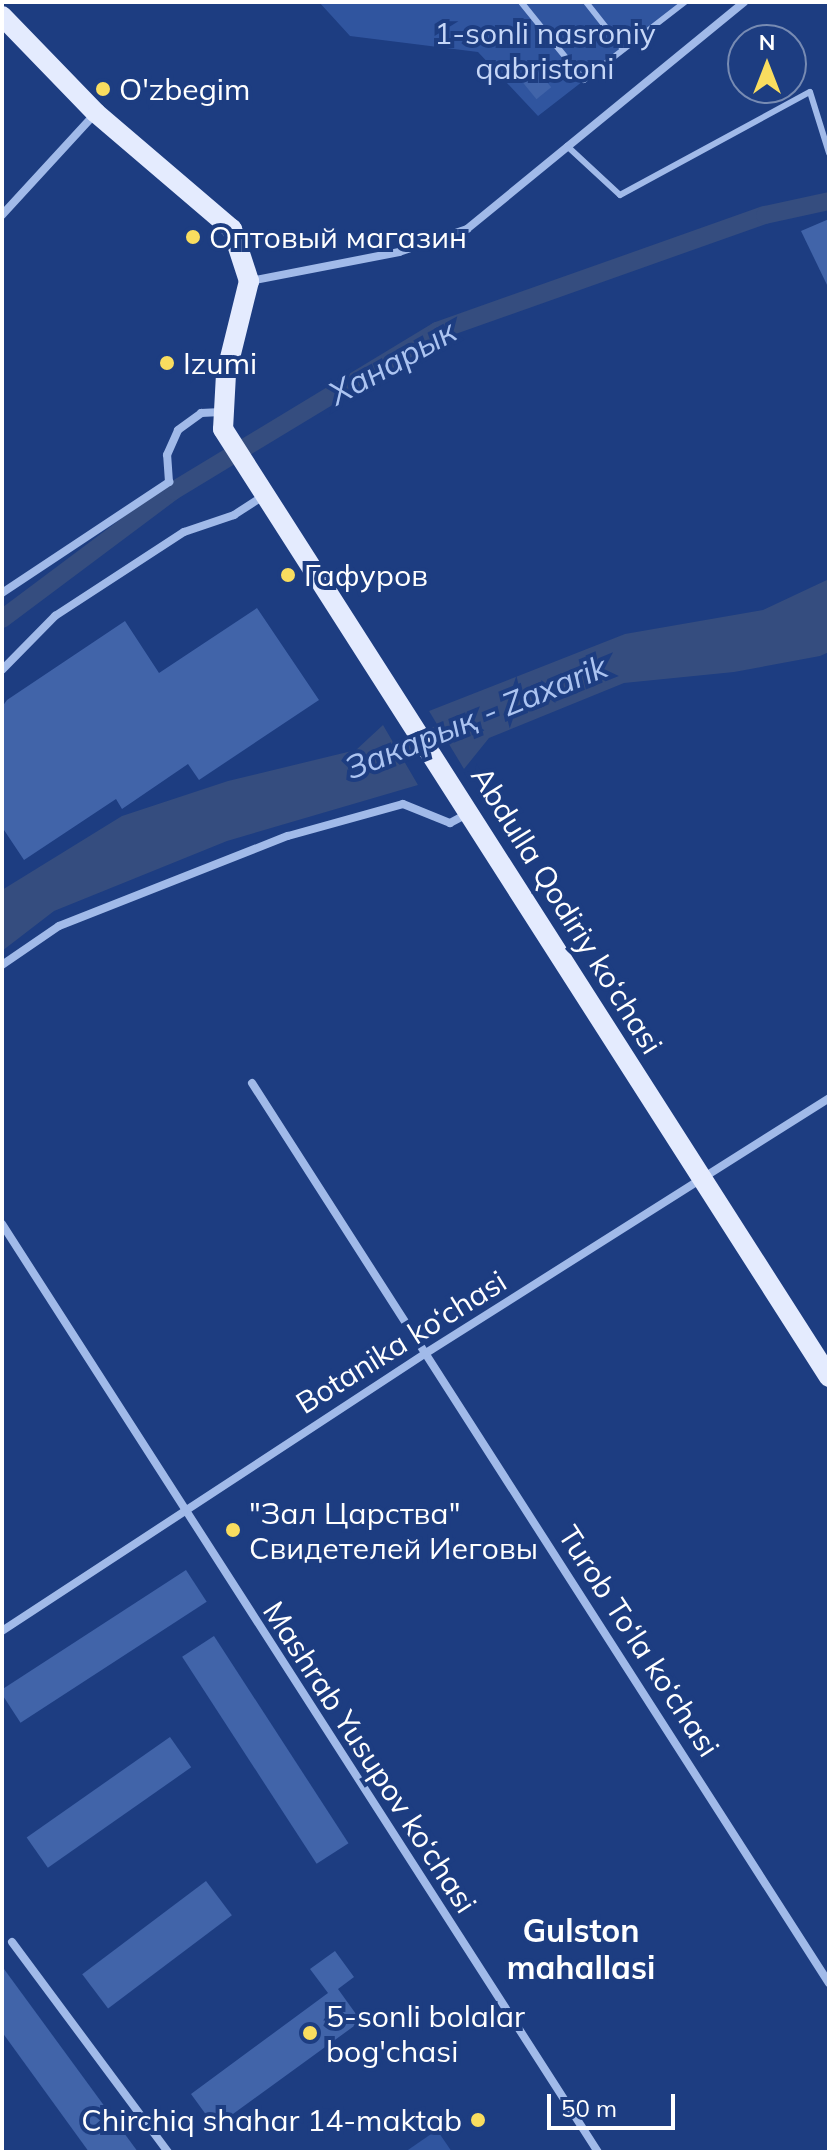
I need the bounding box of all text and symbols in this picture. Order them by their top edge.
park label: 1-sonli nasroniy qabristoni [434,15,656,86]
north arrow [727,24,807,104]
text: N [759,28,775,56]
place label: O'zbegim [119,71,250,107]
marker: O'zbegim [94,80,112,98]
place label: Оптовый магазин [209,219,467,255]
marker: Оптовый магазин [184,228,202,246]
water label: Ханарык [322,311,462,413]
place label: Izumi [183,345,257,381]
marker: Izumi [158,354,176,372]
place label: Гафуров [304,557,428,593]
marker: Гафуров [279,566,297,584]
water label: Закарық - Zaxarik [339,647,613,787]
street label: Abdulla Qodiriy ko‘chasi [464,760,670,1060]
street label: Botanika ko‘chasi [289,1263,513,1421]
place label: "Зал Царства" Свидетелей Иеговы [249,1495,538,1566]
street label: Turob To‘la ko‘chasi [551,1519,727,1763]
marker: "Зал Царства" Свидетелей Иеговы [224,1521,242,1539]
street label: Mashrab Yusupov ko‘chasi [256,1594,484,1920]
district label: Gulston mahallasi [507,1912,655,1987]
place label: 5-sonli bolalar bog'chasi [326,1998,525,2068]
marker: 5-sonli bolalar bog'chasi [301,2024,319,2042]
scale bar [551,2078,679,2128]
text: 50 m [561,2093,617,2123]
place label: Chirchiq shahar 14-maktab [81,2102,462,2138]
marker: Chirchiq shahar 14-maktab [469,2111,487,2129]

